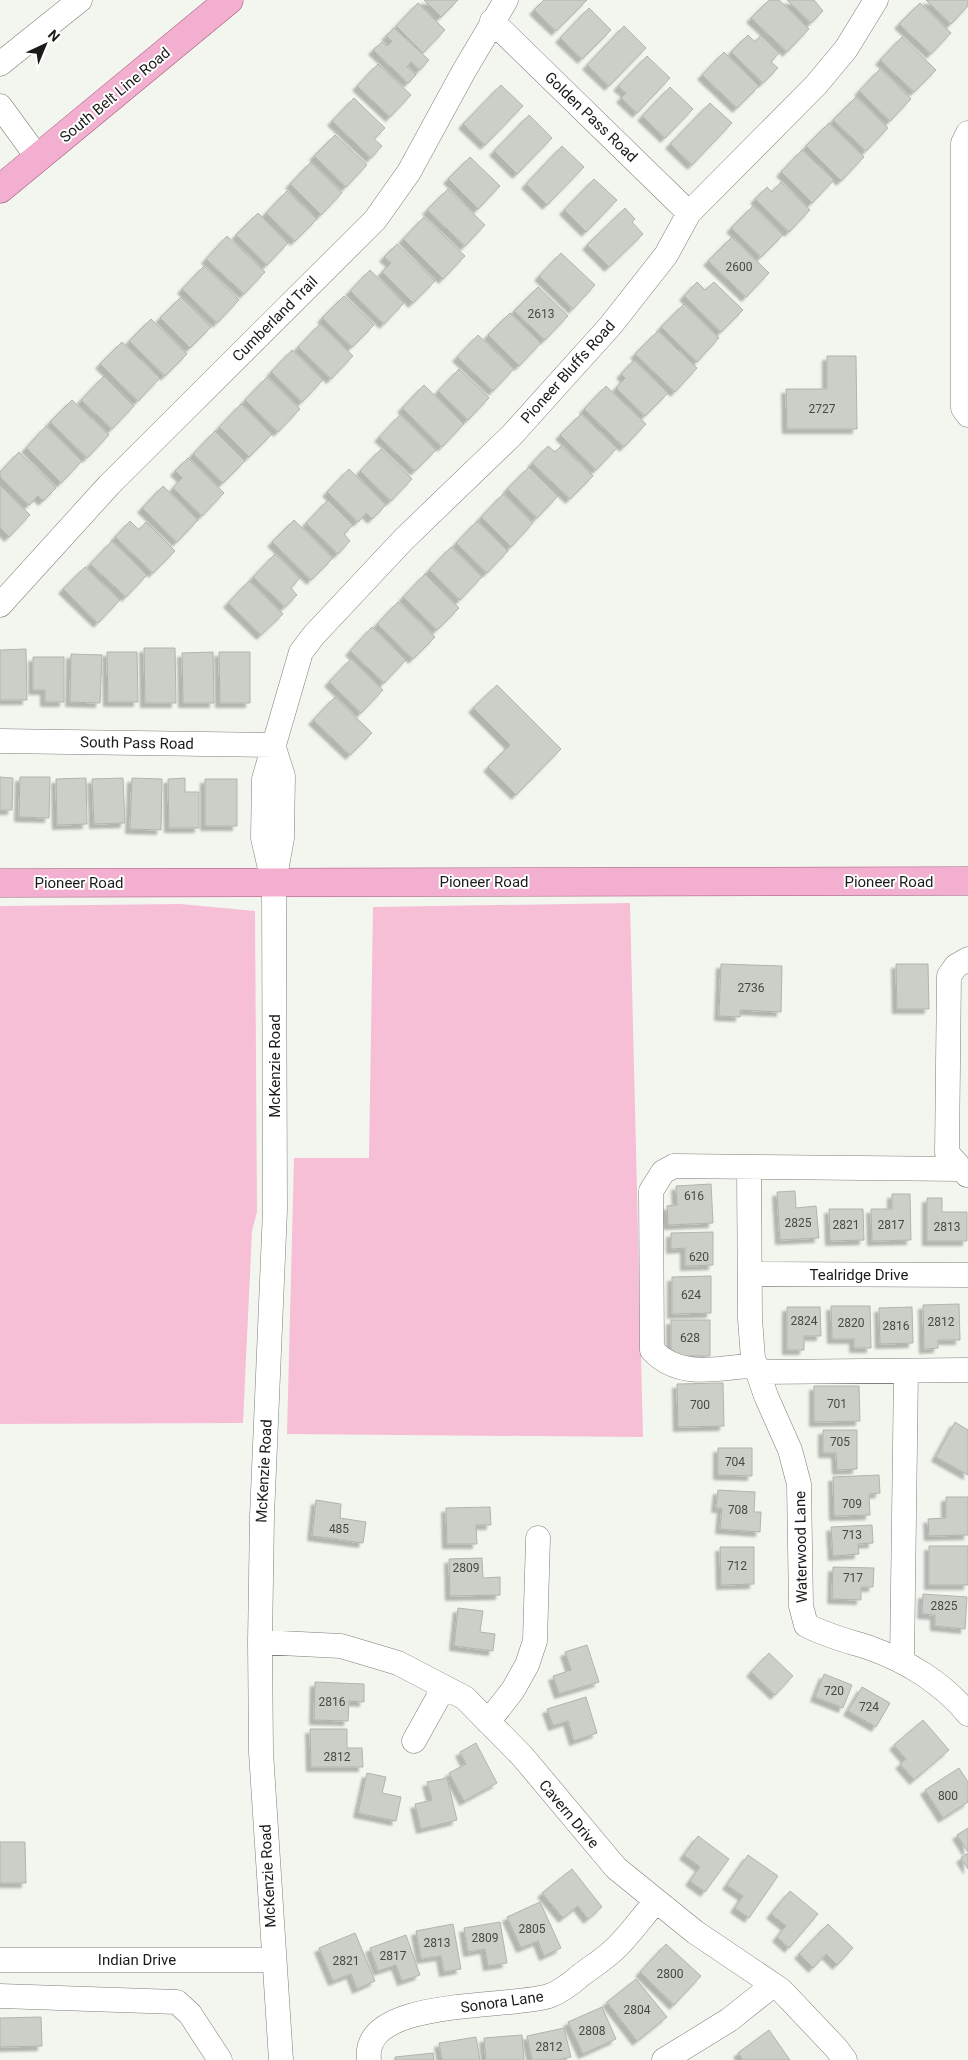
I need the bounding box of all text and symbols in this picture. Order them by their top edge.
north arrow [20,20,70,70]
text: N [45,26,63,45]
street label: South Belt Line Road [56,44,174,146]
street label: Golden Pass Road [541,68,641,166]
house number: 2600 [726,260,753,274]
street label: Cumberland Trail [229,273,321,365]
house number: 2613 [528,307,554,321]
street label: Pioneer Bluffs Road [517,317,619,427]
house number: 2727 [809,402,836,416]
street label: South Pass Road [80,733,194,753]
street label: Pioneer Road [439,873,529,891]
street label: Pioneer Road [844,873,934,891]
street label: Pioneer Road [34,874,124,892]
house number: 2736 [738,981,765,995]
street label: McKenzie Road [266,1014,284,1118]
house number: 616 [684,1189,704,1203]
house number: 2825 [785,1216,812,1230]
house number: 2821 [833,1218,859,1232]
house number: 2817 [878,1218,905,1232]
house number: 2813 [934,1220,960,1234]
house number: 620 [689,1250,709,1264]
street label: Tealridge Drive [810,1266,909,1284]
house number: 624 [681,1288,701,1302]
house number: 2824 [791,1314,818,1328]
house number: 2812 [928,1315,955,1329]
house number: 2820 [838,1316,865,1330]
house number: 2816 [883,1319,910,1333]
house number: 628 [680,1331,700,1345]
house number: 701 [827,1397,847,1411]
house number: 700 [690,1398,710,1412]
street label: McKenzie Road [252,1419,276,1523]
house number: 705 [830,1435,850,1449]
house number: 704 [725,1455,745,1469]
street label: Waterwood Lane [791,1491,811,1603]
house number: 709 [842,1497,862,1511]
house number: 708 [728,1503,748,1517]
house number: 485 [329,1522,349,1536]
house number: 713 [842,1528,862,1542]
house number: 712 [727,1559,747,1573]
house number: 2809 [453,1561,479,1575]
house number: 717 [843,1571,863,1585]
house number: 2825 [931,1599,958,1613]
house number: 720 [824,1684,844,1698]
house number: 2816 [319,1695,346,1709]
house number: 724 [859,1700,879,1714]
house number: 2812 [324,1750,351,1764]
street label: Cavern Drive [535,1776,603,1852]
house number: 800 [938,1789,958,1803]
street label: McKenzie Road [256,1824,280,1928]
house number: 2805 [519,1922,546,1936]
house number: 2809 [472,1931,498,1945]
house number: 2813 [424,1936,450,1950]
house number: 2817 [380,1949,407,1963]
street label: Indian Drive [98,1951,176,1969]
house number: 2821 [333,1954,359,1968]
house number: 2800 [657,1967,684,1981]
street label: Sonora Lane [459,1987,545,2017]
house number: 2804 [624,2003,651,2017]
house number: 2808 [579,2024,606,2038]
house number: 2812 [536,2040,563,2054]

